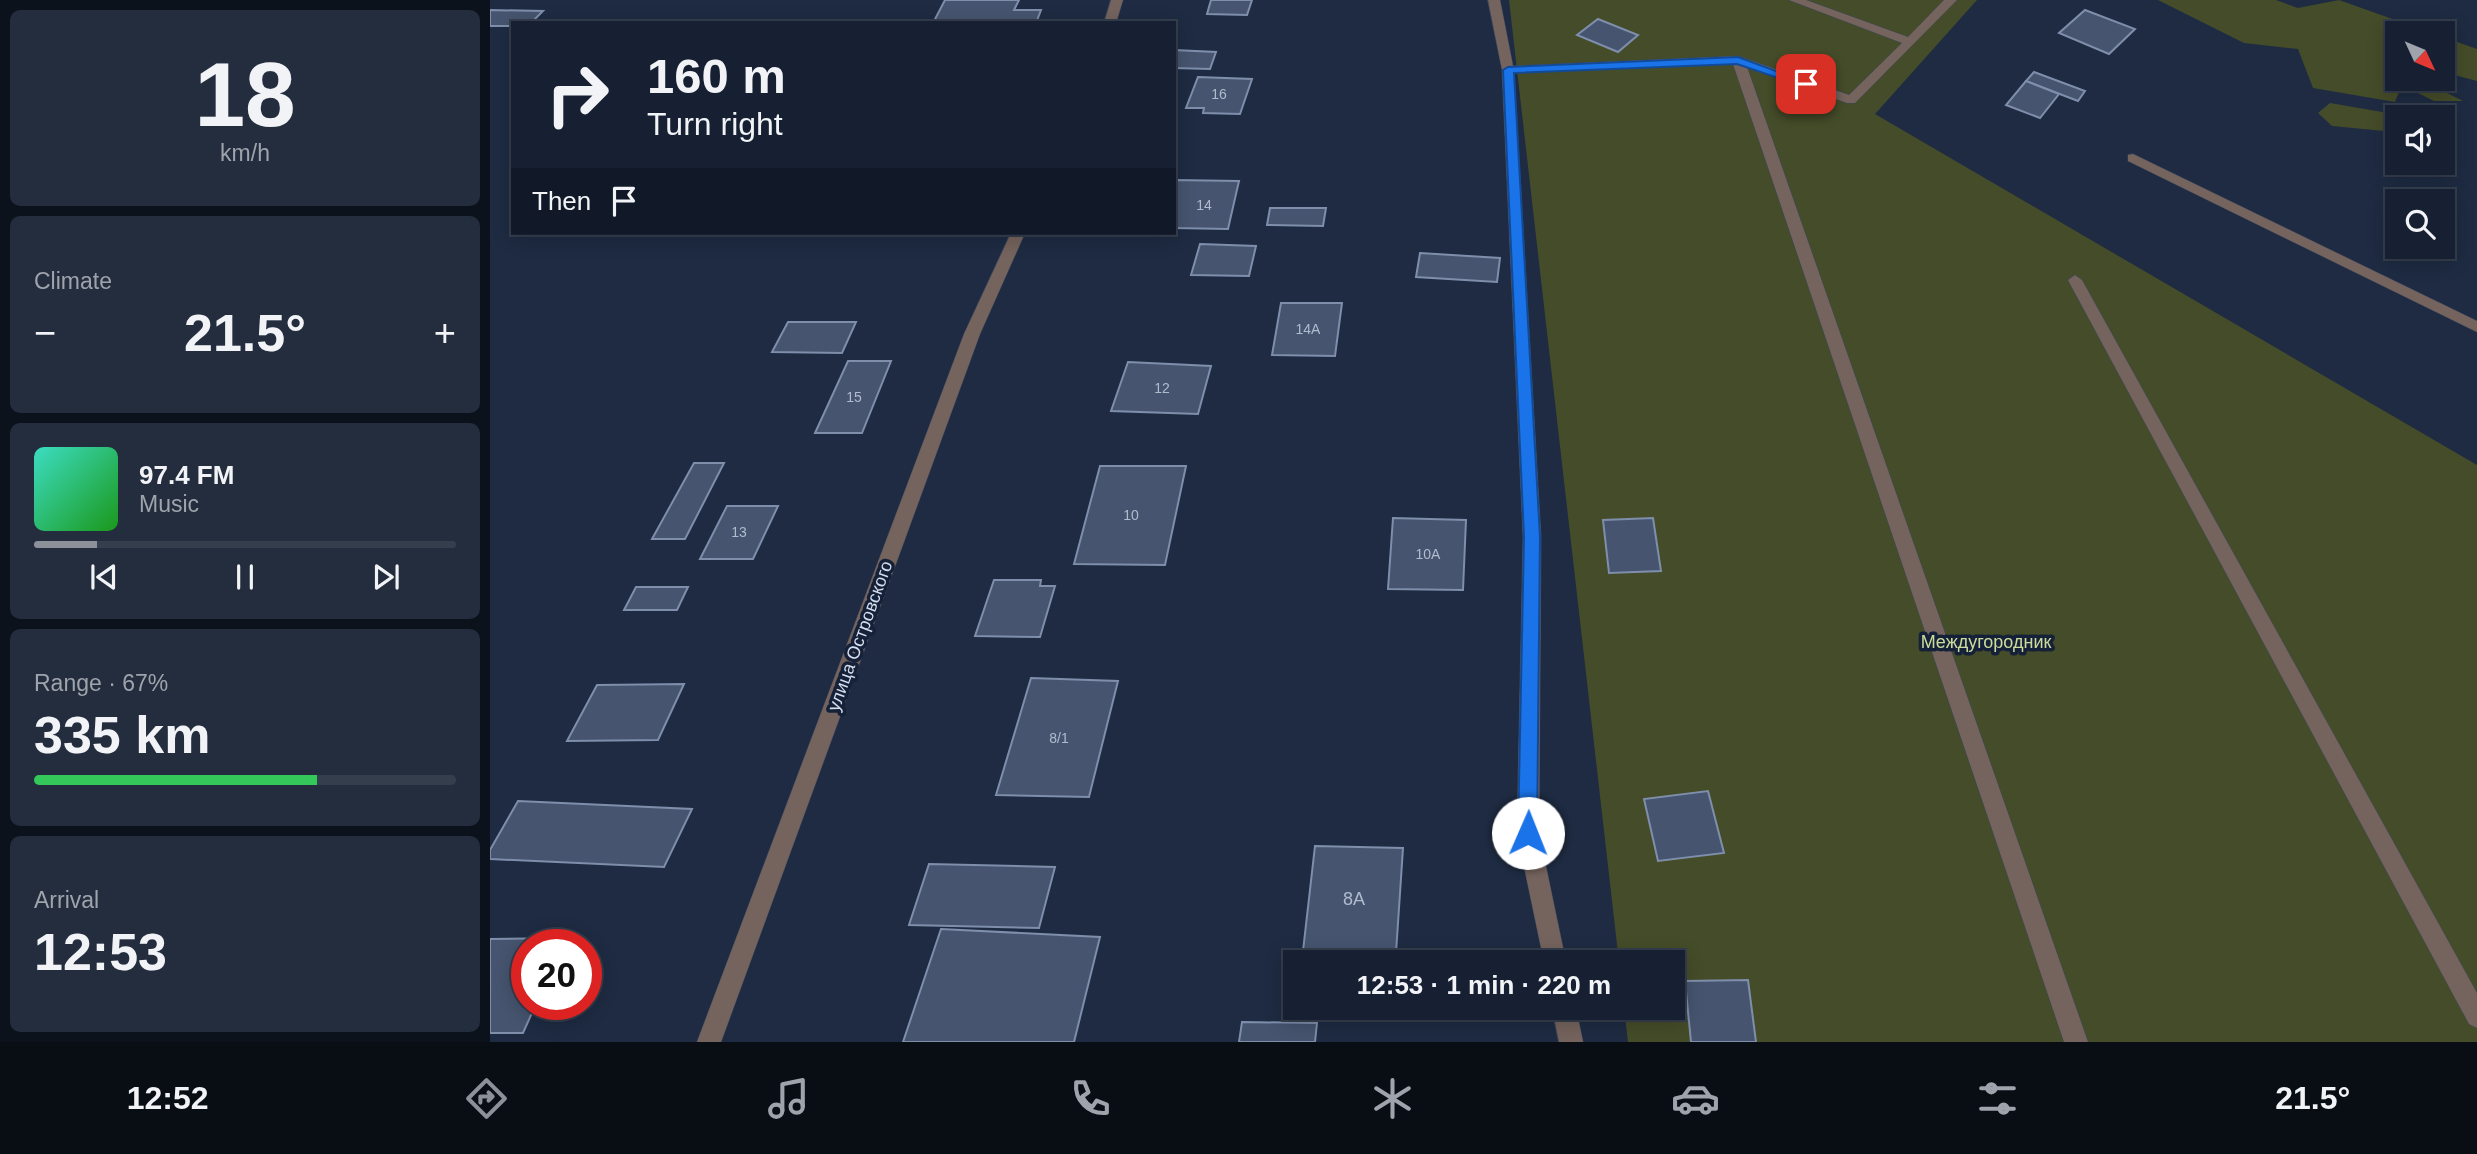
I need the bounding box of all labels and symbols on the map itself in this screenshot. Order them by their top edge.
north arrow [2385,21,2455,91]
pin [1776,54,1836,114]
house number: 16 [1211,86,1227,102]
house number: 14 [1196,197,1212,213]
house number: 14А [1296,321,1321,337]
house number: 12 [1154,380,1170,396]
house number: 15 [846,389,862,405]
house number: 10 [1123,507,1139,523]
house number: 13 [731,524,747,540]
house number: 10А [1416,546,1441,562]
street label: улица Островского [824,558,896,714]
park label: Междугородник [1921,632,2051,652]
house number: 8/1 [1049,730,1069,746]
position arrow [1491,796,1565,870]
house number: 8А [1343,889,1365,909]
speed limit sign: 20 [511,929,602,1020]

